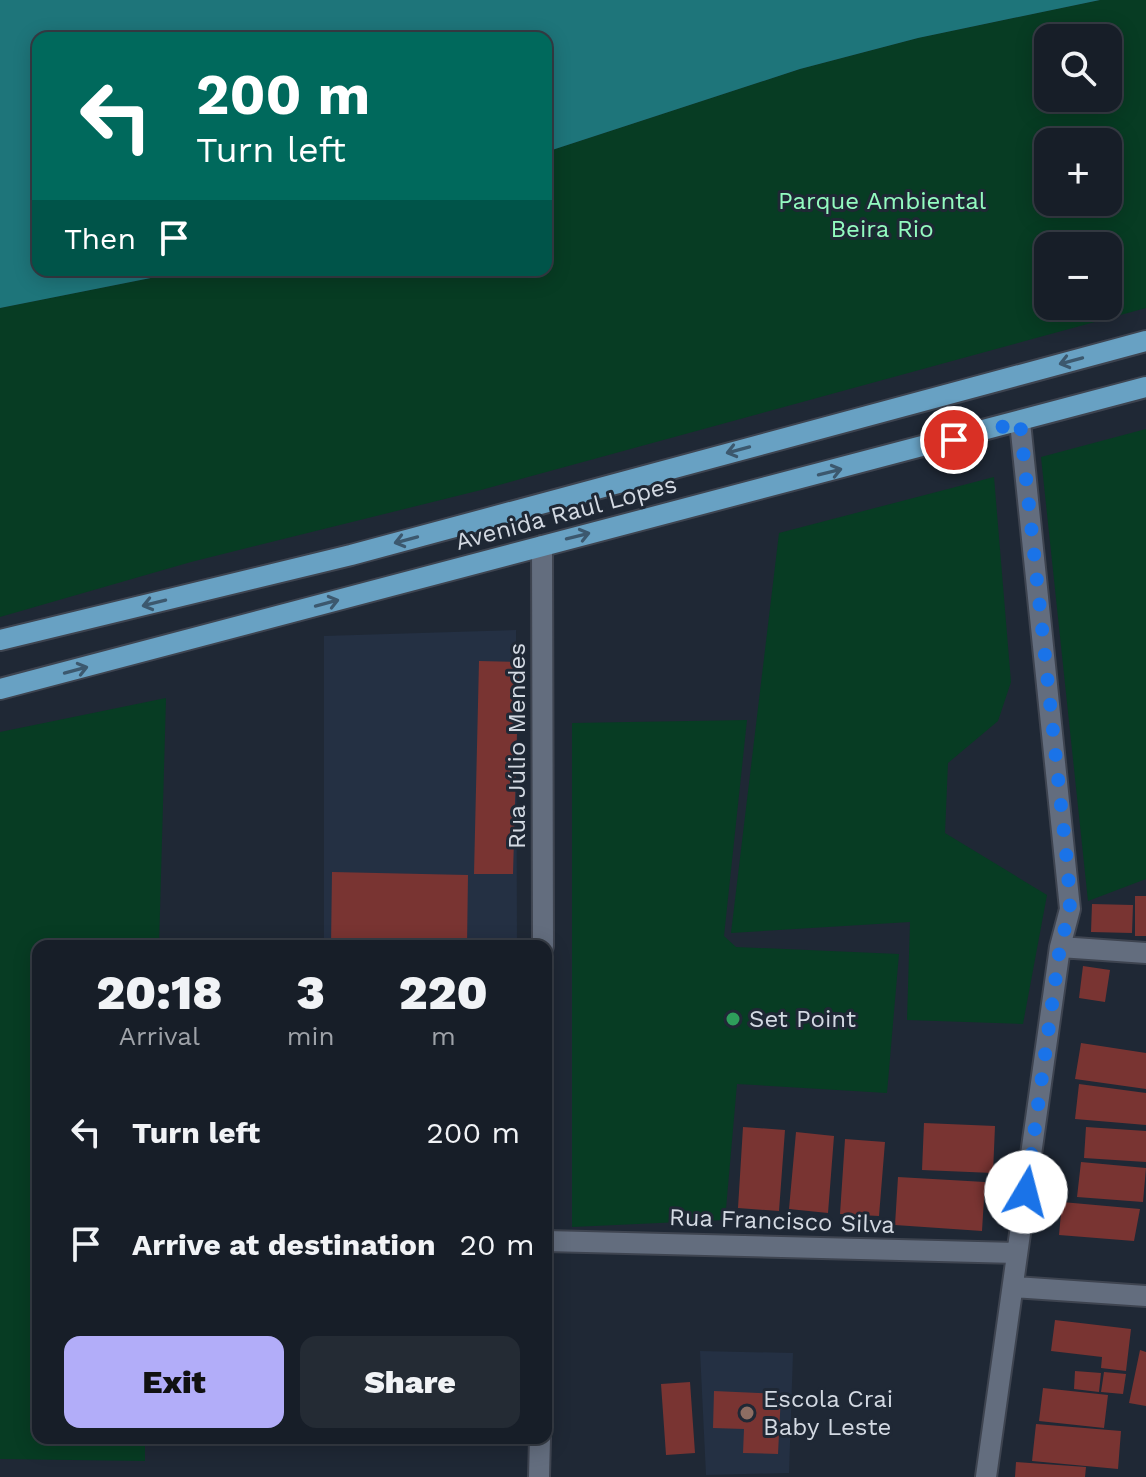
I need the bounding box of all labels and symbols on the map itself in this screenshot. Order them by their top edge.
park label: Parque Ambiental Beira Rio [778,187,987,243]
one-way arrow [1058,354,1084,369]
pin [920,406,988,474]
one-way arrow [726,443,752,458]
one-way arrow [817,463,842,478]
street label: Avenida Raul Lopes [452,470,680,556]
one-way arrow [565,528,591,543]
one-way arrow [394,533,420,548]
one-way arrow [313,595,339,610]
one-way arrow [142,596,167,611]
street label: Rua Júlio Mendes [503,643,531,849]
one-way arrow [62,662,88,677]
place label: Set Point [749,1005,856,1033]
marker: Set Point [724,1010,742,1028]
position arrow [984,1150,1068,1234]
street label: Rua Francisco Silva [669,1203,895,1239]
place label: Escola Crai Baby Leste [763,1385,893,1441]
marker: Escola Crai Baby Leste [738,1404,756,1422]

